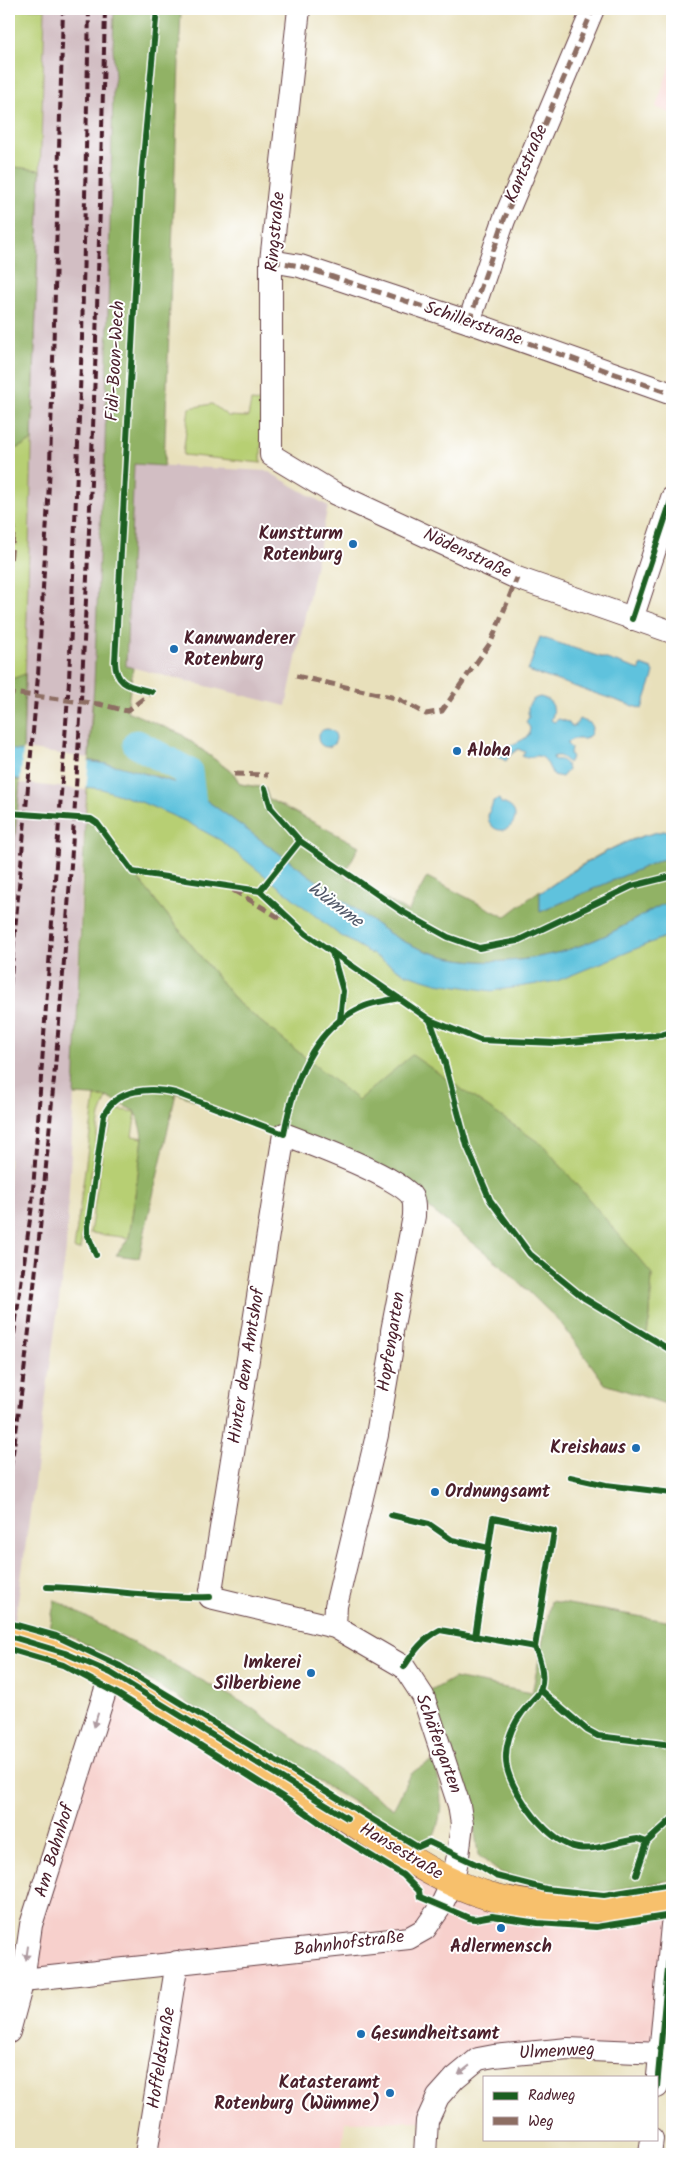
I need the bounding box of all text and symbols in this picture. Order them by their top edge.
street label: Kantstraße [497,120,557,208]
street label: Ringstraße [258,191,294,273]
street label: Schillerstraße [420,294,526,354]
street label: Fidi-Boon-Wech [98,300,134,422]
place label: Kunstturm Rotenburg [259,520,343,570]
street label: Nödenstraße [418,521,516,587]
marker: Kunstturm Rotenburg [347,538,359,550]
place label: Kanuwanderer Rotenburg [184,625,296,675]
marker: Kanuwanderer Rotenburg [168,643,180,655]
place label: Aloha [467,737,511,766]
marker: Aloha [451,745,463,757]
water label: Wümme [301,874,371,937]
street label: Hinter dem Amtshof [220,1284,274,1446]
street label: Hopfengarten [370,1290,414,1394]
place label: Kreishaus [550,1434,627,1463]
marker: Kreishaus [630,1442,642,1454]
place label: Ordnungsamt [445,1478,551,1507]
marker: Ordnungsamt [429,1486,441,1498]
place label: Imkerei Silberbiene [214,1649,301,1699]
marker: Imkerei Silberbiene [305,1667,317,1679]
street label: Schäfergarten [407,1690,469,1798]
one-way arrow [92,1712,99,1727]
street label: Am Bahnhof [27,1799,84,1901]
street label: Hansestraße [353,1815,449,1889]
marker: Adlermensch [495,1922,507,1934]
street label: Bahnhofstraße [292,1923,406,1965]
place label: Adlermensch [450,1933,552,1962]
one-way arrow [23,1945,31,1961]
street label: Hoffeldstraße [140,2005,184,2111]
place label: Gesundheitsamt [371,2020,500,2049]
marker: Gesundheitsamt [355,2028,367,2040]
street label: Ulmenweg [518,2036,596,2068]
one-way arrow [458,2065,471,2076]
place label: Katasteramt Rotenburg (Wümme) [214,2069,381,2119]
legend [483,2076,658,2140]
text: Radweg [528,2084,575,2108]
marker: Katasteramt Rotenburg (Wümme) [384,2087,396,2099]
text: Weg [528,2110,554,2134]

